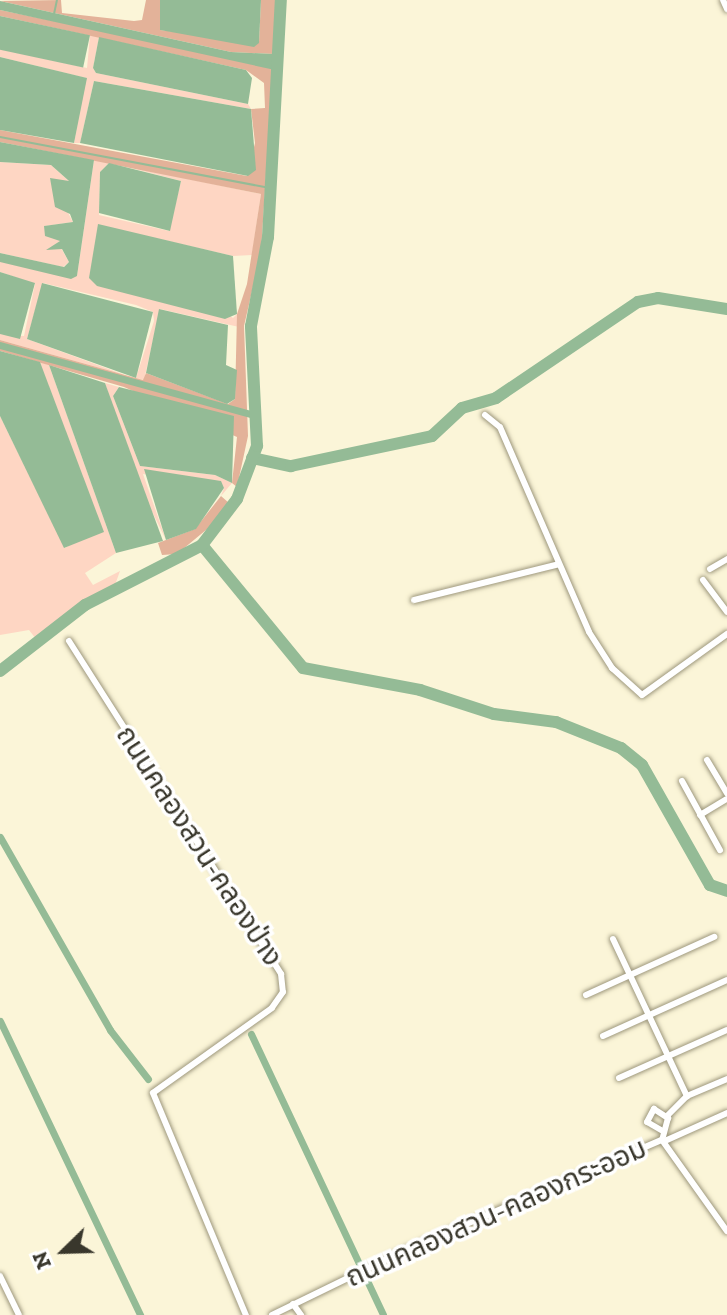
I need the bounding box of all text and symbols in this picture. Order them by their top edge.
street label: ถนนคลองสวน-คลองป่าง [109,720,289,972]
street label: ถนนคลองสวน-คลองกระออม [340,1131,652,1295]
north arrow [24,1211,104,1291]
text: N [26,1248,57,1274]

